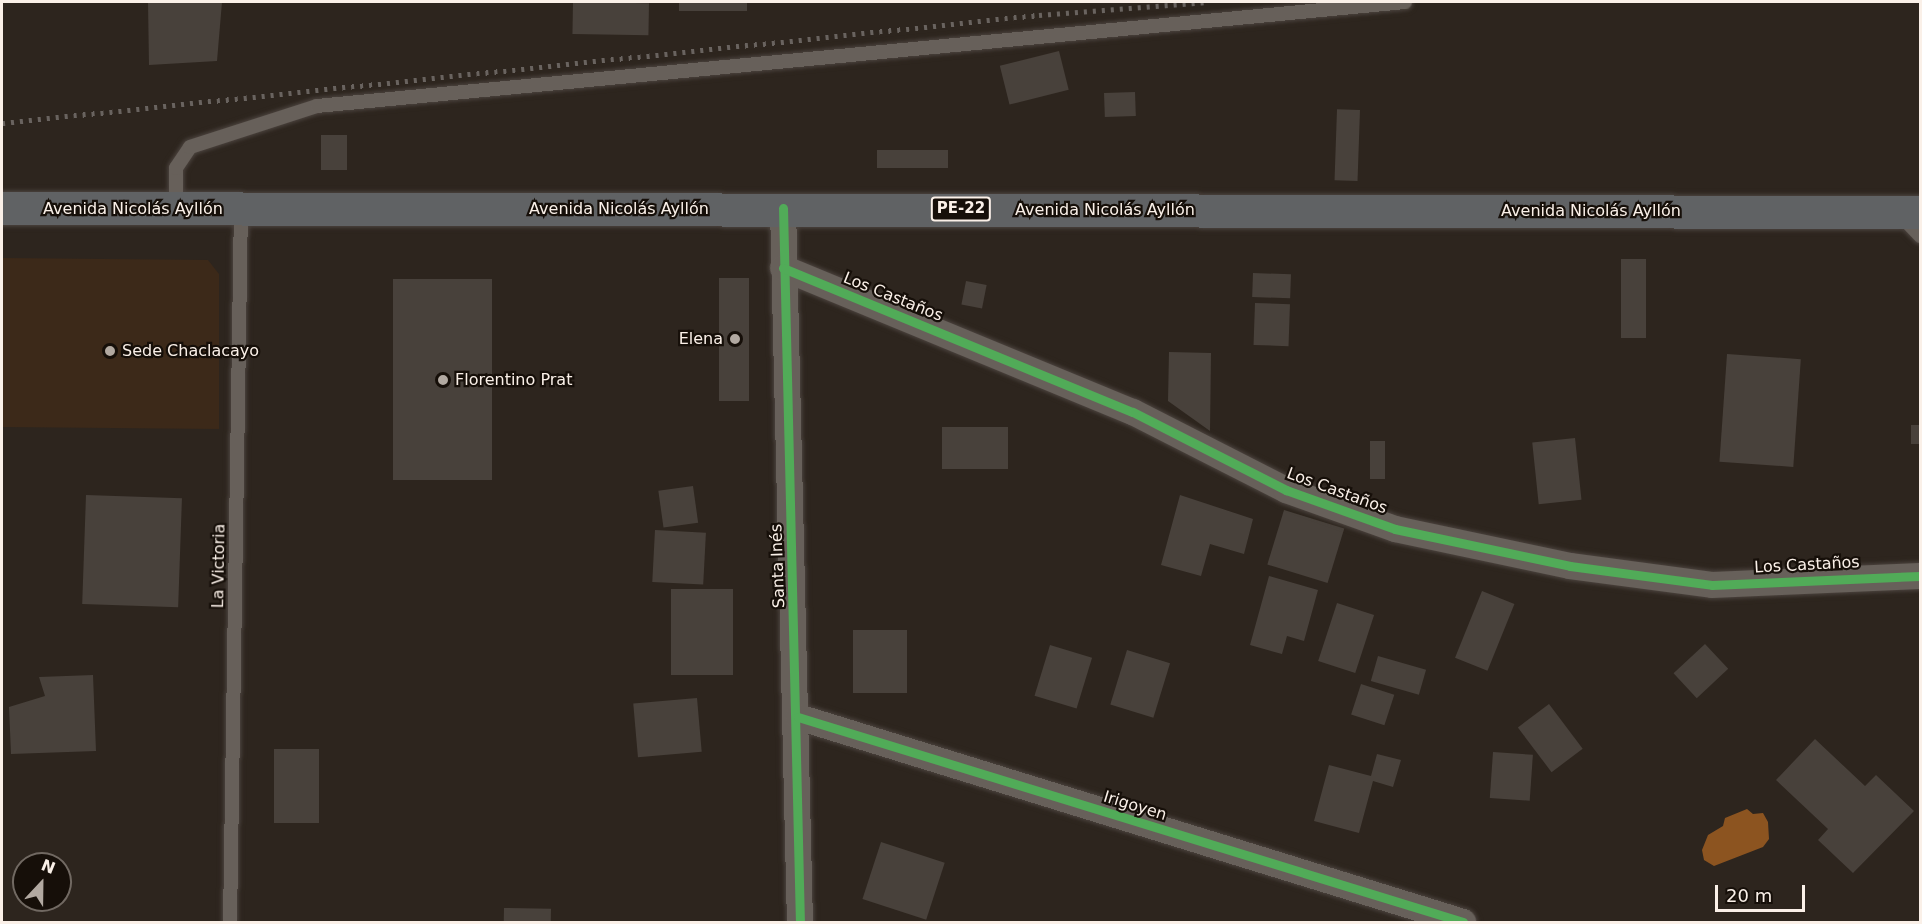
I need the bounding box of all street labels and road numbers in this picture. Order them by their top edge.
road number: PE-22 [930,197,992,221]
street label: Avenida Nicolás Ayllón [43,199,223,219]
street label: Avenida Nicolás Ayllón [529,199,709,219]
street label: Avenida Nicolás Ayllón [1015,200,1195,220]
street label: Avenida Nicolás Ayllón [1501,201,1681,221]
street label: Los Castaños [840,268,946,326]
street label: Los Castaños [1284,464,1390,518]
street label: La Victoria [209,524,229,608]
street label: Santa Inés [767,524,789,608]
street label: Los Castaños [1754,553,1860,577]
street label: Irigoyen [1101,787,1169,825]

